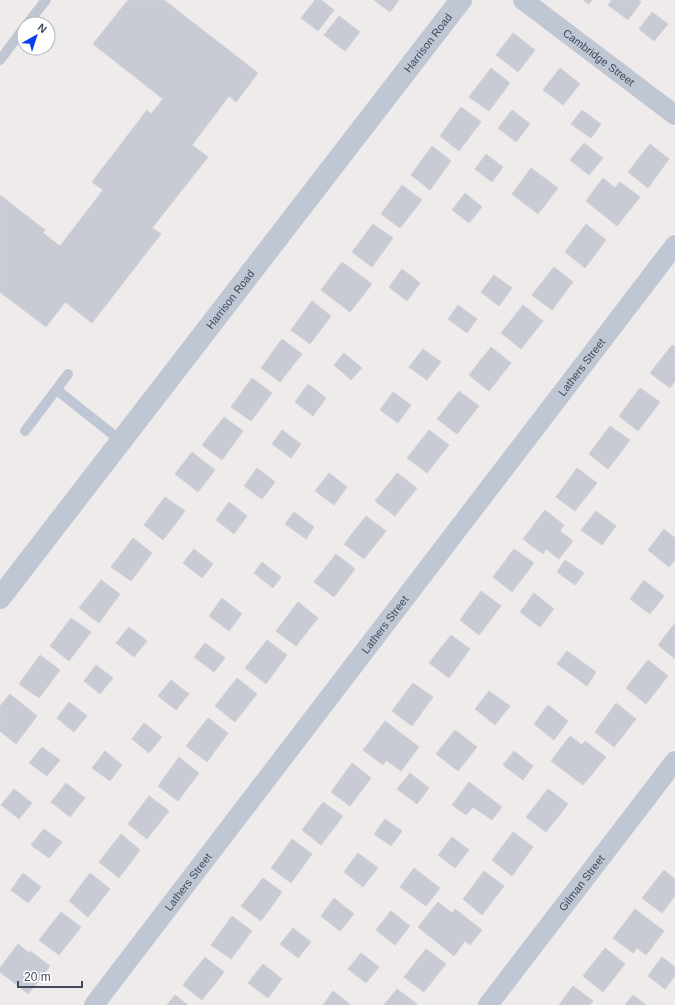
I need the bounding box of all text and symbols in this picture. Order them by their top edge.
street label: Harrison Road [402,11,454,75]
north arrow [16,16,56,56]
text: N [35,21,49,35]
street label: Cambridge Street [561,26,637,88]
street label: Harrison Road [204,268,257,331]
street label: Lathers Street [556,336,607,398]
street label: Lathers Street [359,593,411,656]
street label: Lathers Street [162,851,214,913]
street label: Gilman Street [556,852,607,913]
scale bar [18,963,82,989]
text: 20 m [24,970,51,984]

